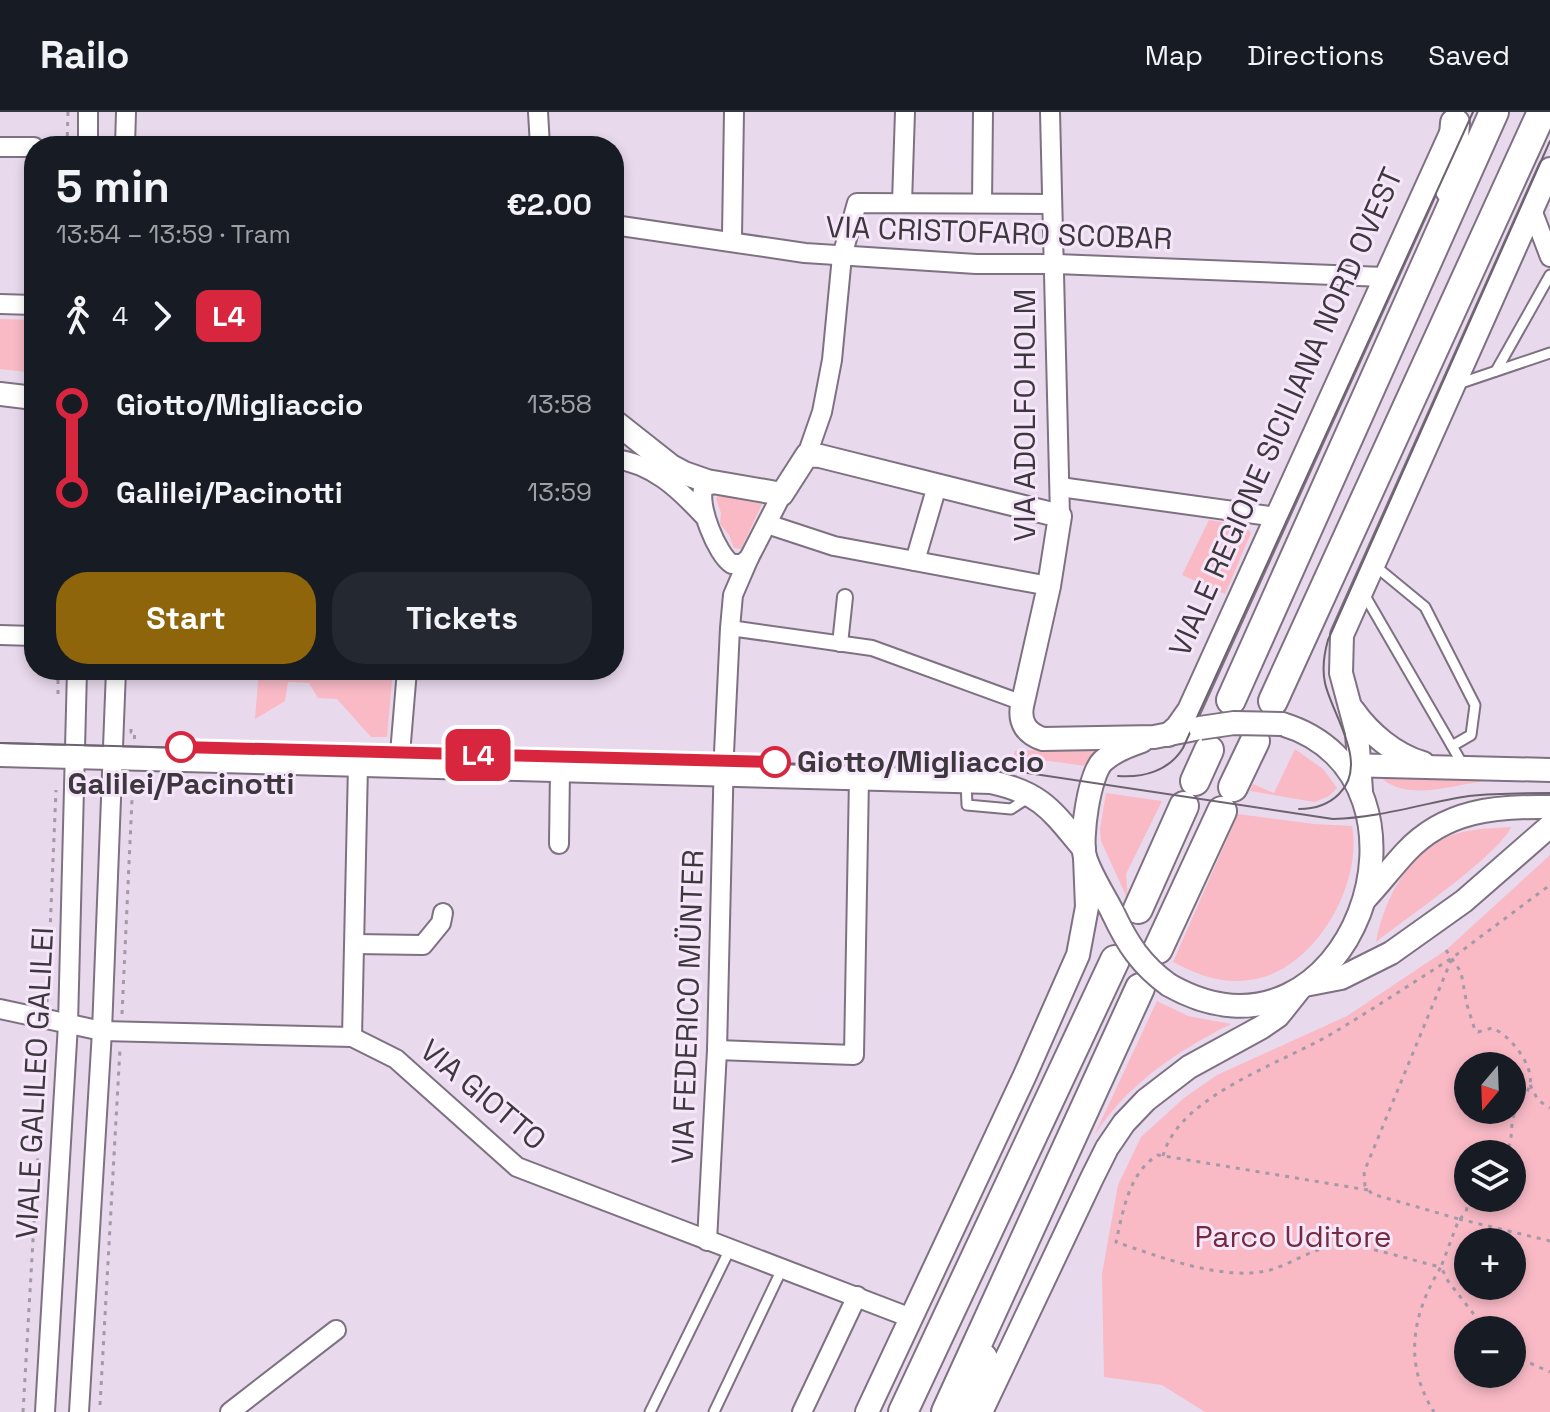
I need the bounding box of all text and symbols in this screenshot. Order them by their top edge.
text: Railo [40,31,129,79]
text: Map [1145,37,1203,73]
text: Directions [1247,37,1384,73]
text: Saved [1428,37,1510,73]
text: 5 min [56,159,170,215]
street label: VIALE REGIONE SICILIANA NORD OVEST [1160,161,1411,662]
text: €2.00 [506,185,592,224]
street label: VIA CRISTOFARO SCOBAR [825,207,1173,258]
text: 13:54 – 13:59 · Tram [56,217,291,251]
street label: VIA ADOLFO HOLM [1005,289,1044,541]
icon: walk [56,294,100,338]
icon: forward [140,294,184,338]
text: L4 [212,298,245,334]
text: 4 [112,299,128,333]
text: Giotto/Migliaccio [116,385,363,424]
text: 13:58 [527,387,592,421]
text: Galilei/Pacinotti [116,473,343,512]
text: 13:59 [527,475,592,509]
button: Start [56,572,316,664]
button: Tickets [332,572,592,664]
line badge: L4 [442,729,514,781]
marker: Galilei/Pacinotti [166,732,196,762]
text: L4 [462,737,494,773]
place label: Giotto/Migliaccio [797,742,1044,781]
marker: Giotto/Migliaccio [760,747,790,777]
place label: Galilei/Pacinotti [68,764,294,803]
street label: VIA FEDERICO MÜNTER [663,849,712,1165]
street label: VIALE GALILEO GALILEI [7,926,62,1240]
street label: VIA GIOTTO [412,1031,554,1159]
north arrow [1454,1052,1526,1124]
map controls [1454,1052,1526,1388]
button: layers [1454,1140,1526,1212]
park label: Parco Uditore [1195,1217,1391,1256]
button: + [1454,1228,1526,1300]
button: − [1454,1316,1526,1388]

